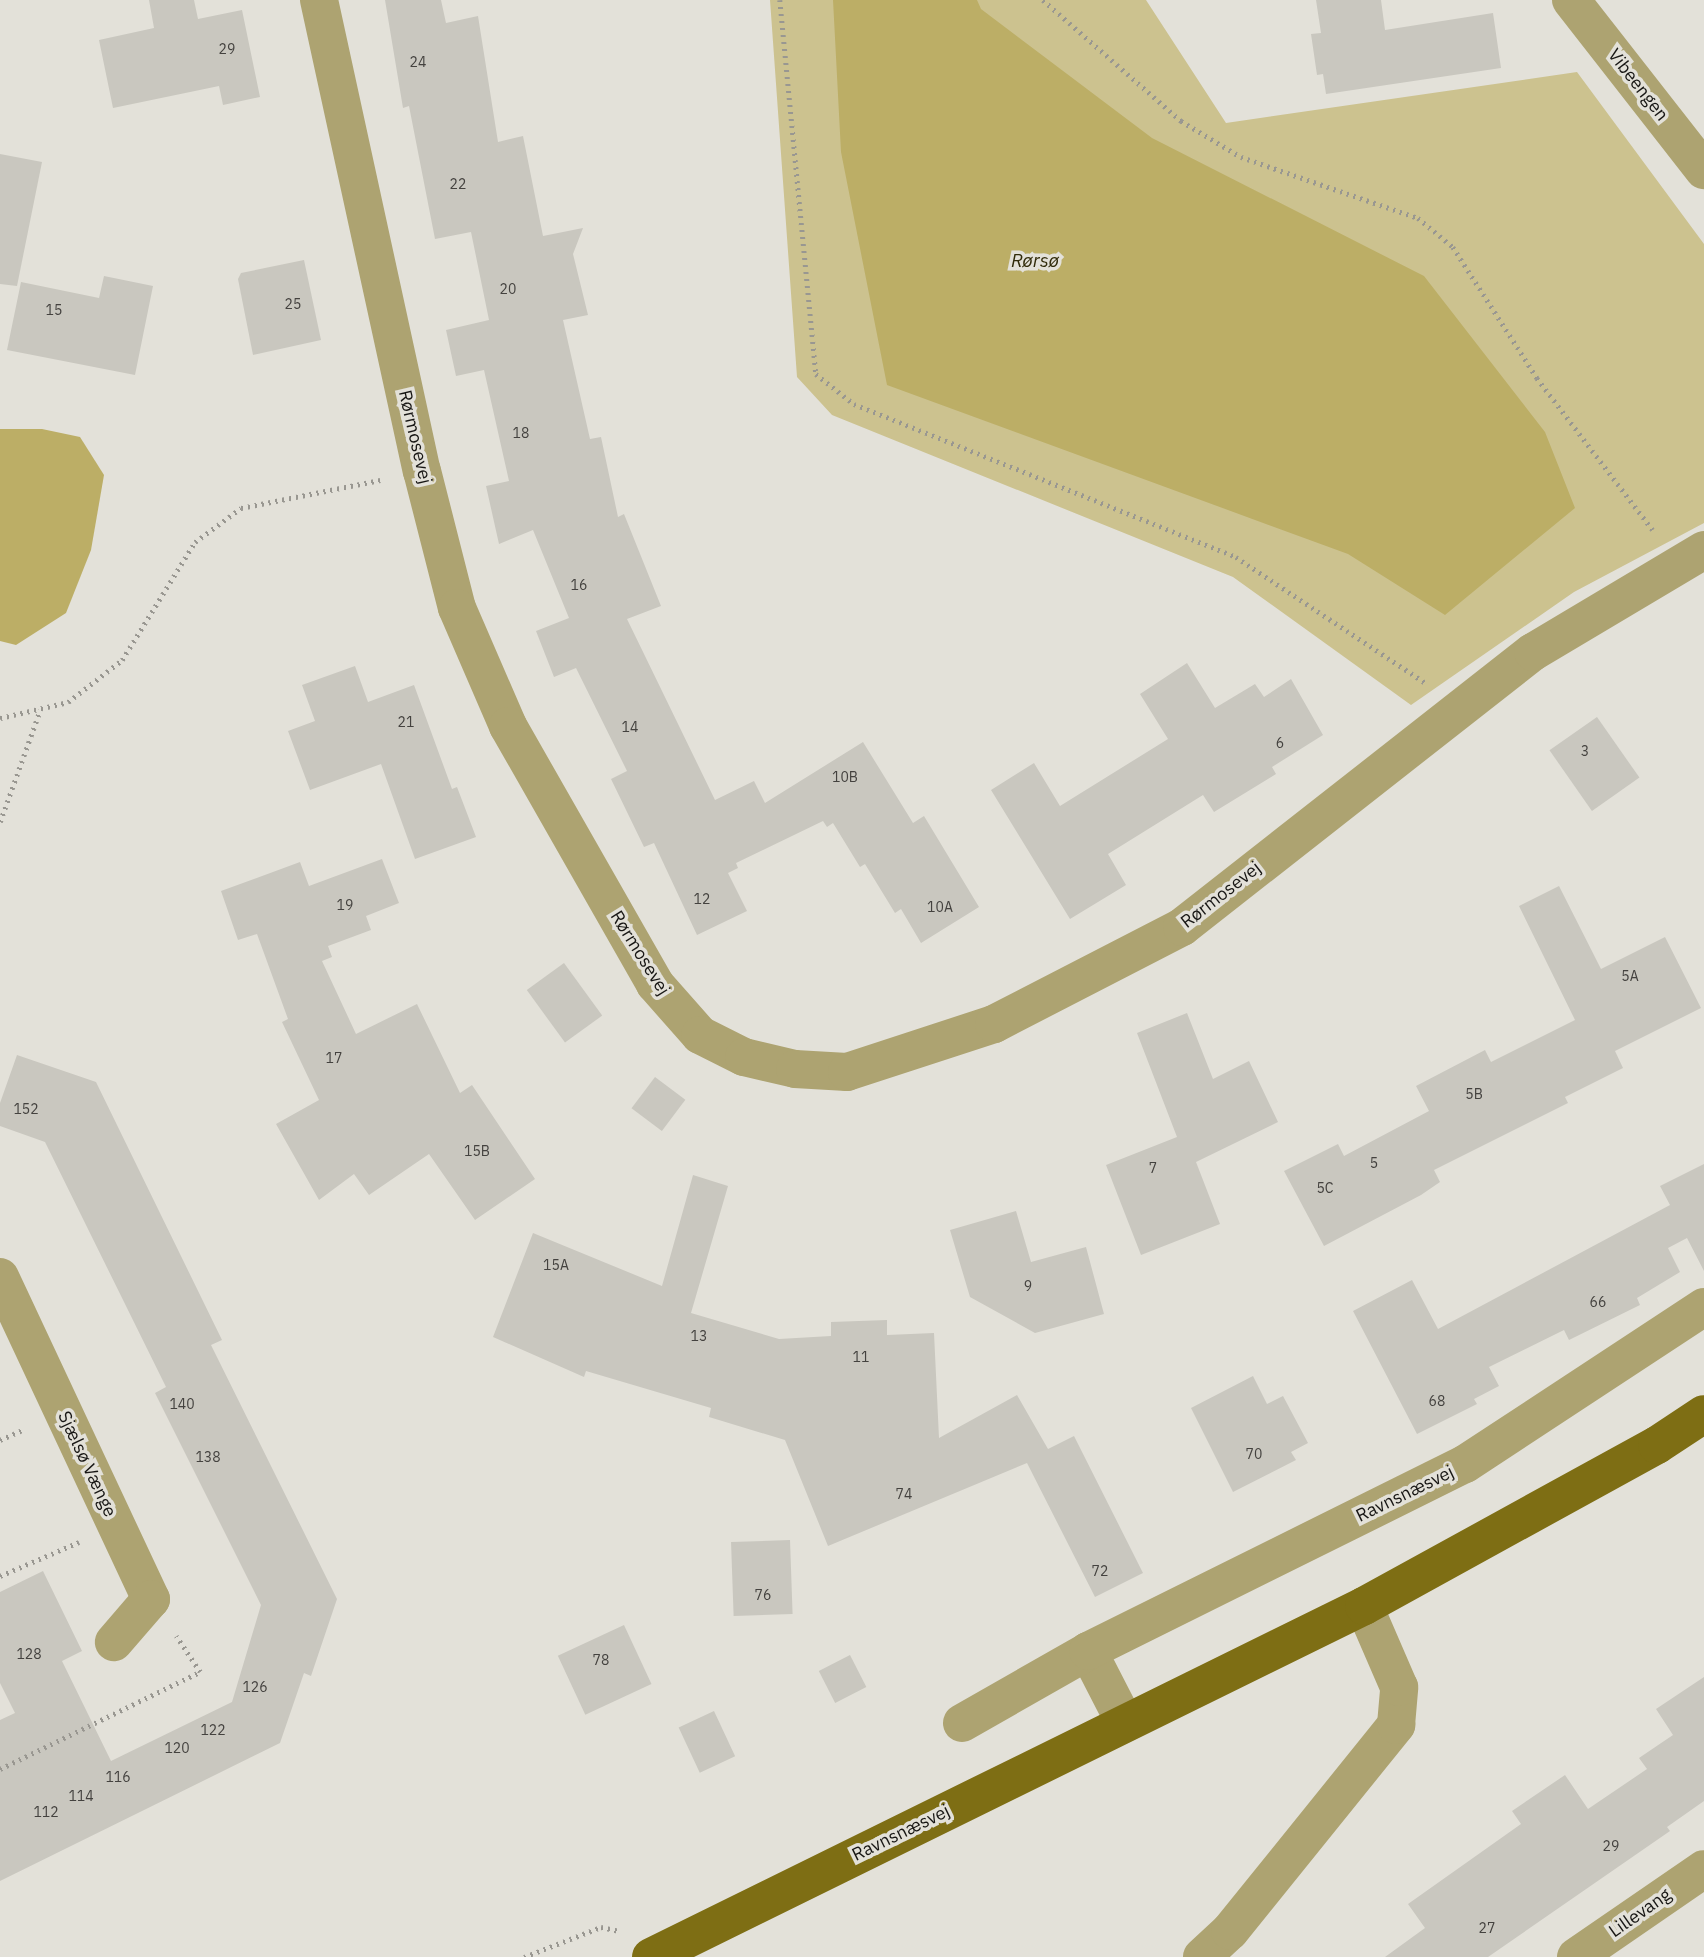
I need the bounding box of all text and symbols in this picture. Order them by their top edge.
house number: 29 [219,41,235,57]
street label: Vibeengen [1603,45,1673,125]
house number: 24 [410,54,426,70]
house number: 22 [450,176,466,192]
water label: Rørsø [1011,250,1059,272]
house number: 20 [500,281,516,297]
house number: 25 [285,296,301,312]
house number: 15 [46,302,62,318]
street label: Rørmosevej [394,388,436,486]
house number: 18 [513,425,529,441]
house number: 16 [571,577,587,593]
house number: 21 [398,714,414,730]
house number: 14 [622,719,638,735]
house number: 6 [1276,735,1284,751]
house number: 3 [1581,743,1589,759]
house number: 10B [832,769,858,785]
street label: Rørmosevej [1177,857,1265,933]
house number: 12 [694,891,710,907]
house number: 19 [337,897,353,913]
house number: 10A [927,899,953,915]
street label: Rørmosevej [606,907,674,999]
house number: 5A [1621,968,1639,984]
house number: 17 [326,1050,342,1066]
house number: 5B [1465,1086,1483,1102]
house number: 152 [13,1101,39,1117]
house number: 15B [464,1143,490,1159]
house number: 5 [1370,1155,1378,1171]
house number: 7 [1149,1160,1157,1176]
house number: 5C [1316,1180,1334,1196]
house number: 15A [543,1257,569,1273]
house number: 9 [1024,1278,1032,1294]
house number: 66 [1590,1294,1606,1310]
house number: 13 [691,1328,707,1344]
house number: 11 [853,1349,869,1365]
house number: 68 [1429,1393,1445,1409]
house number: 140 [169,1396,195,1412]
street label: Sjælsø Vænge [53,1408,121,1520]
house number: 70 [1246,1446,1262,1462]
house number: 138 [195,1449,221,1465]
street label: Ravnsnæsvej [1353,1461,1457,1527]
house number: 74 [896,1486,912,1502]
house number: 72 [1092,1563,1108,1579]
house number: 76 [755,1587,771,1603]
house number: 128 [16,1646,42,1662]
house number: 78 [593,1652,609,1668]
house number: 126 [242,1679,268,1695]
house number: 122 [200,1722,226,1738]
house number: 120 [164,1740,190,1756]
house number: 116 [105,1769,131,1785]
house number: 114 [68,1788,94,1804]
street label: Ravnsnæsvej [849,1800,953,1866]
house number: 112 [33,1804,59,1820]
house number: 29 [1603,1838,1619,1854]
street label: Lillevang [1605,1884,1675,1942]
house number: 27 [1479,1920,1495,1936]

